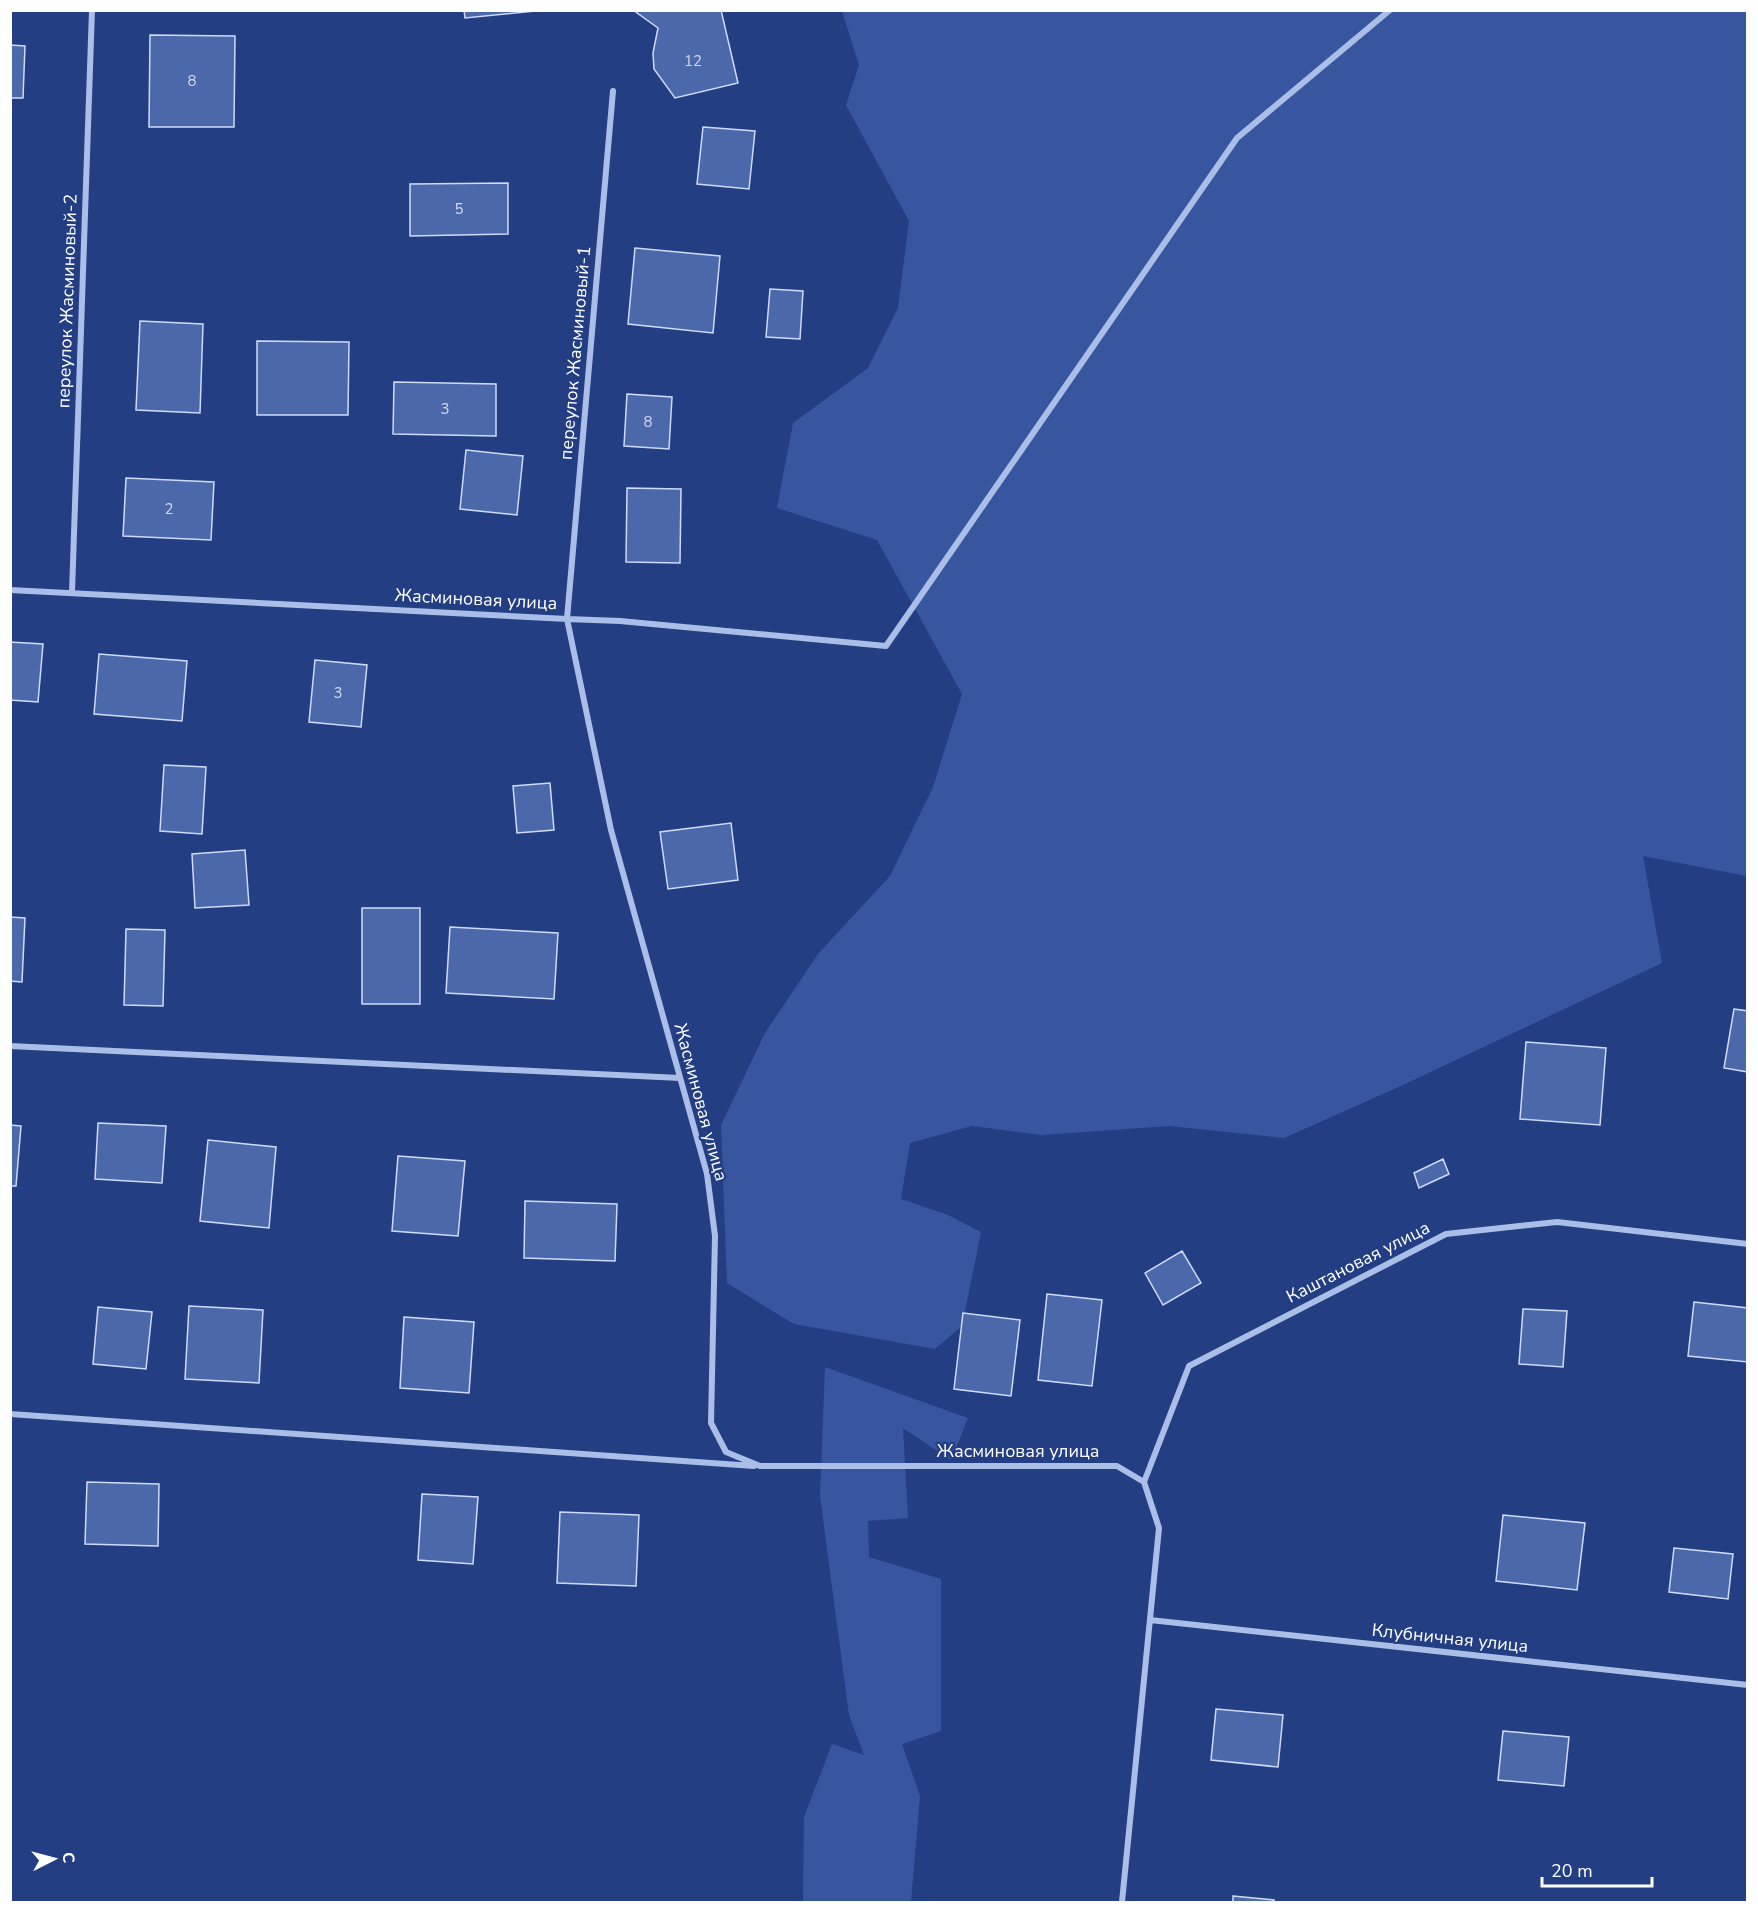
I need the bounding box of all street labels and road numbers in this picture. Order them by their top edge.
street label: переулок Жасминовый-2 [51,193,83,409]
street label: переулок Жасминовый-1 [554,245,596,461]
street label: Жасминовая улица [394,583,558,615]
street label: Жасминовая улица [668,1020,734,1184]
street label: Каштановая улица [1282,1215,1434,1309]
street label: Жасминовая улица [937,1439,1099,1463]
street label: Клубничная улица [1371,1618,1529,1658]

